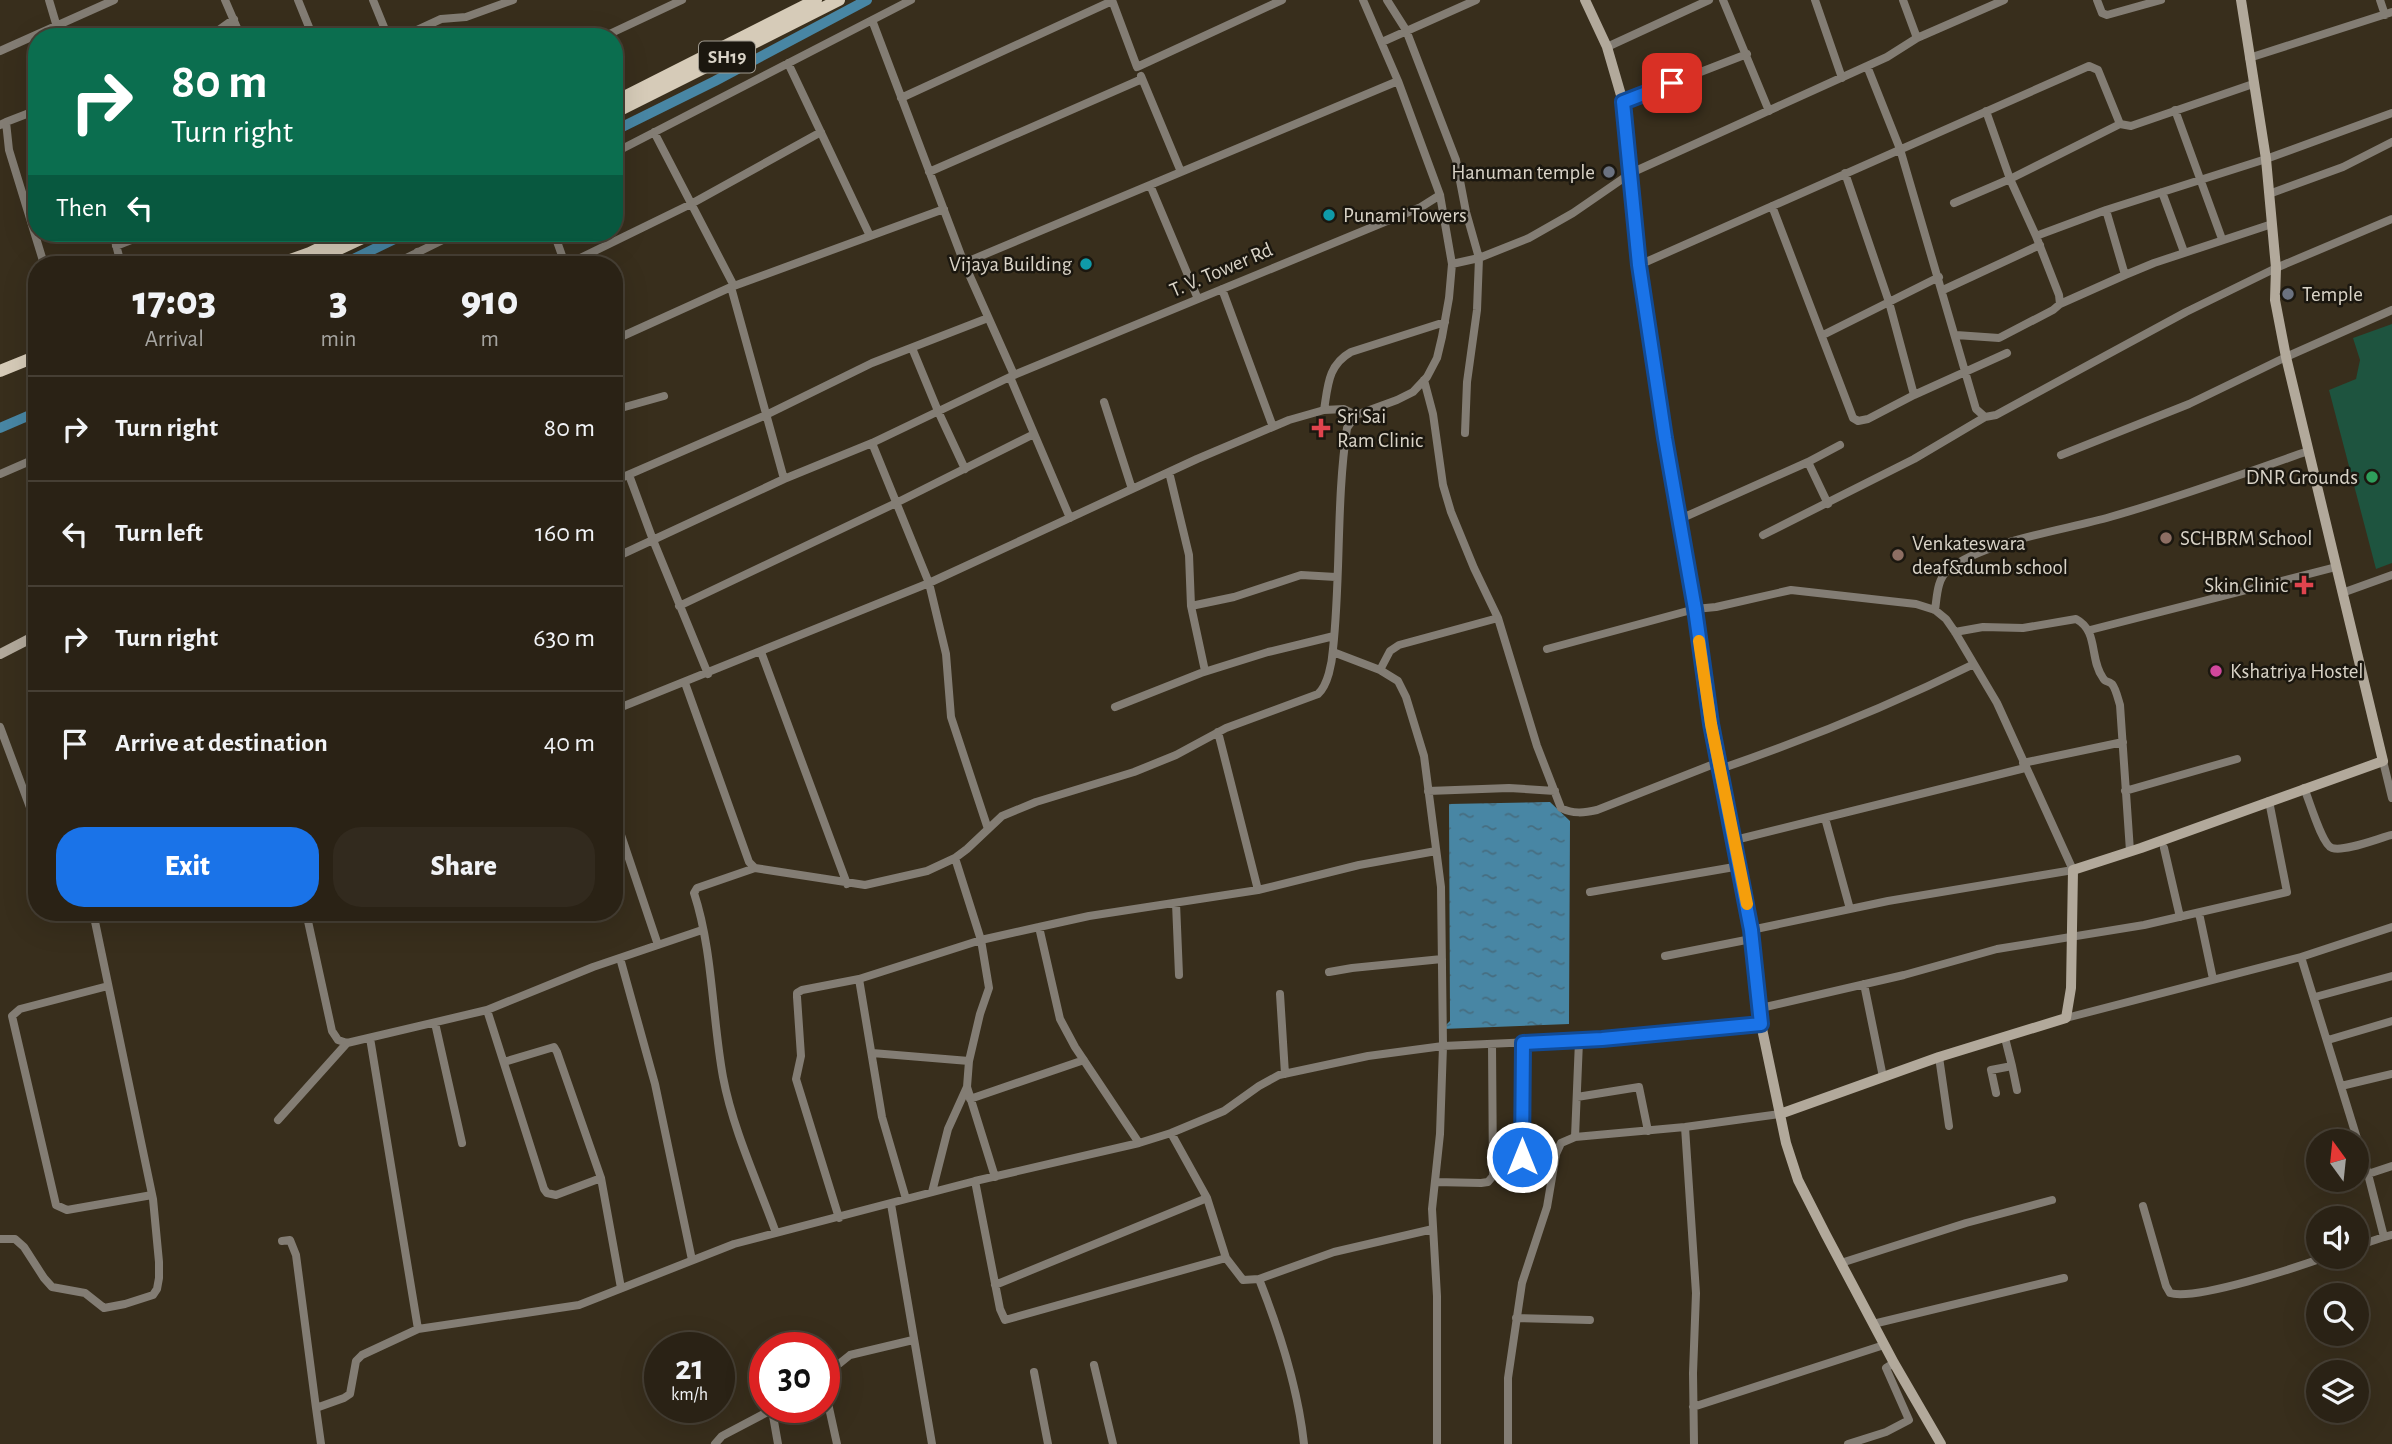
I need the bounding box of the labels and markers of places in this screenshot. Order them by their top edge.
pin [1642,53,1702,113]
place label: Hanuman temple [1451,162,1595,183]
marker: Hanuman temple [1601,164,1617,180]
place label: Punami Towers [1343,205,1467,226]
marker: Punami Towers [1321,207,1337,223]
place label: Vijaya Building [949,254,1073,275]
marker: Vijaya Building [1078,256,1094,272]
place label: Temple [2302,284,2363,305]
marker: Temple [2280,286,2296,302]
place label: Sri Sai Ram Clinic [1337,406,1423,451]
marker: Sri Sai Ram Clinic [1311,418,1331,438]
place label: DNR Grounds [2246,467,2358,488]
marker: DNR Grounds [2364,469,2380,485]
place label: SCHBRM School [2180,528,2312,549]
marker: SCHBRM School [2158,530,2174,546]
place label: Venkateswara deaf&dumb school [1912,533,2068,578]
marker: Venkateswara deaf&dumb school [1890,547,1906,563]
place label: Skin Clinic [2204,575,2288,596]
marker: Skin Clinic [2294,575,2314,595]
place label: Kshatriya Hostel [2230,661,2364,682]
marker: Kshatriya Hostel [2208,663,2224,679]

